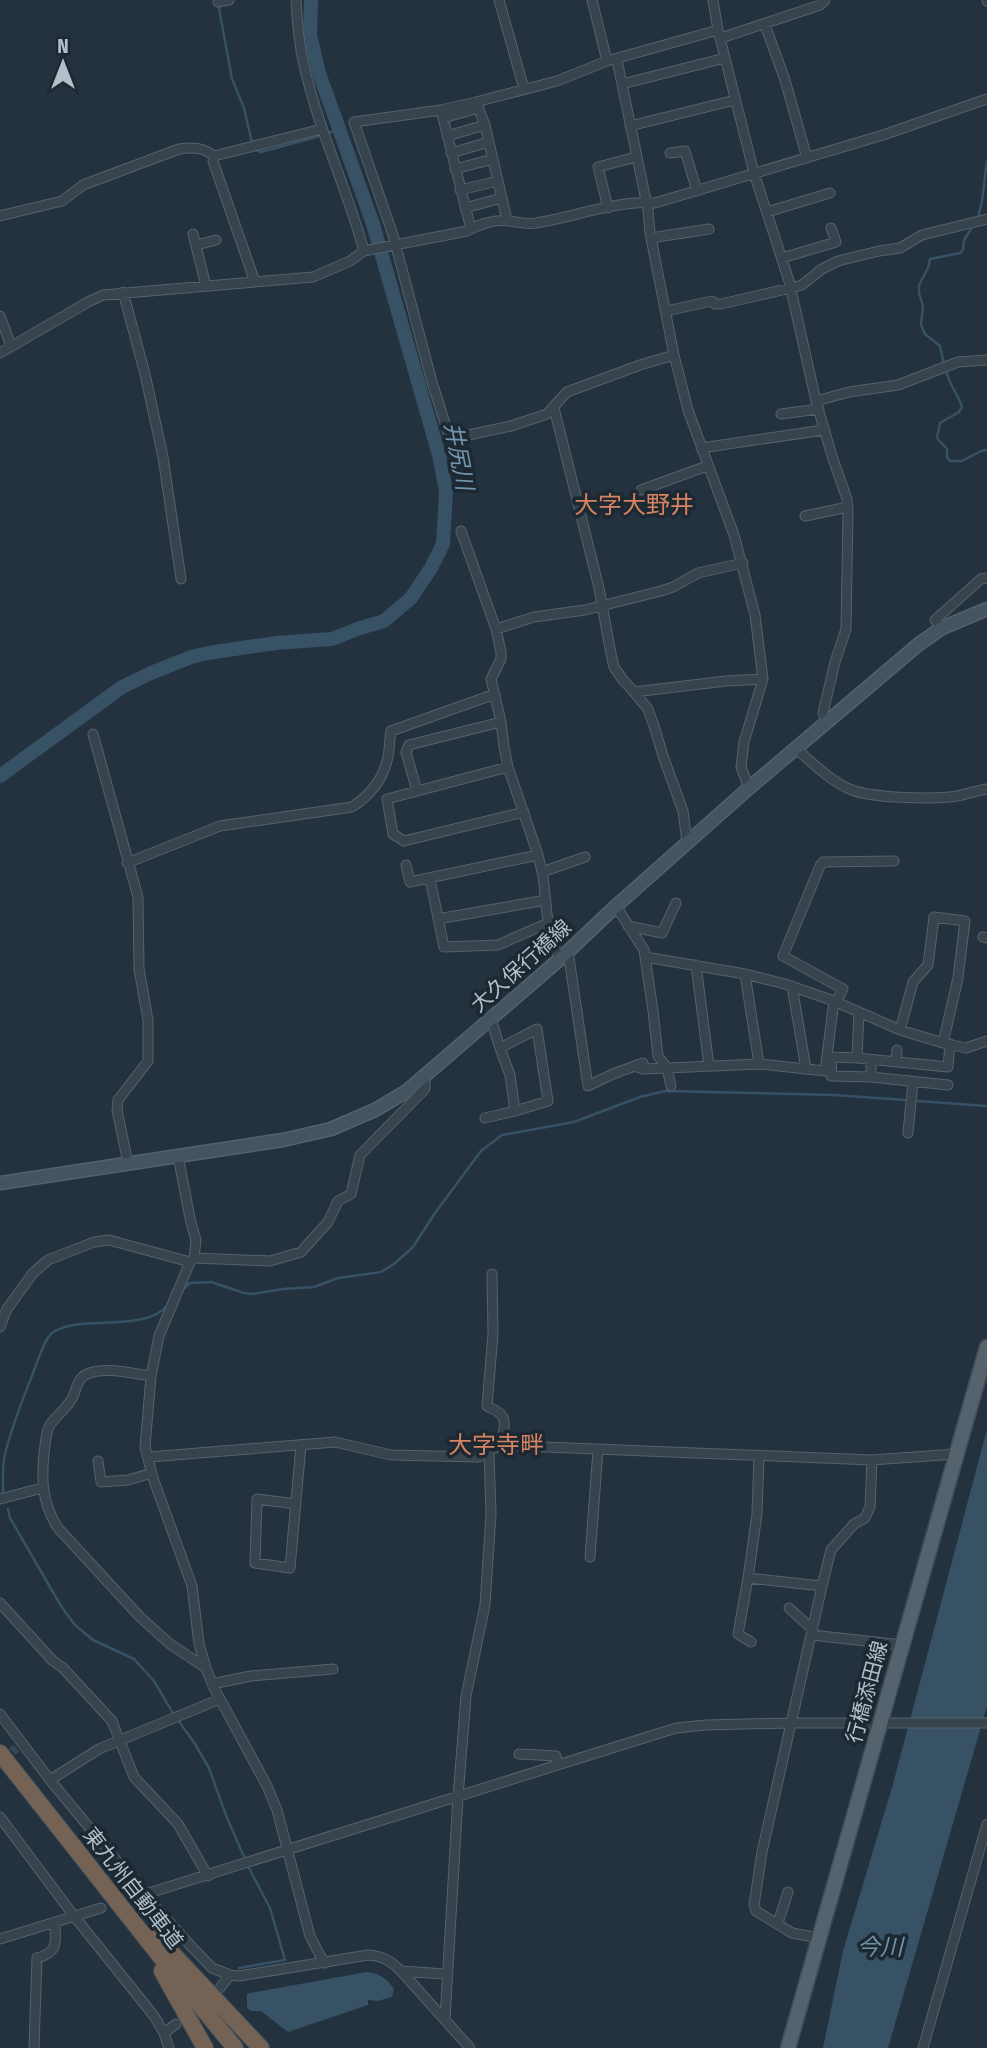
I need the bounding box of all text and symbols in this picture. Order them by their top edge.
north arrow [28,28,98,98]
text: N [57,35,69,58]
water label: 井尻川 [439,419,480,495]
district label: 大字大野井 [574,491,694,519]
street label: 大久保行橋線 [465,914,577,1018]
district label: 大字寺畔 [448,1431,544,1459]
street label: 行橋添田線 [841,1638,893,1746]
street label: 東九州自動車道 [78,1822,188,1954]
water label: 今川 [857,1933,906,1961]

